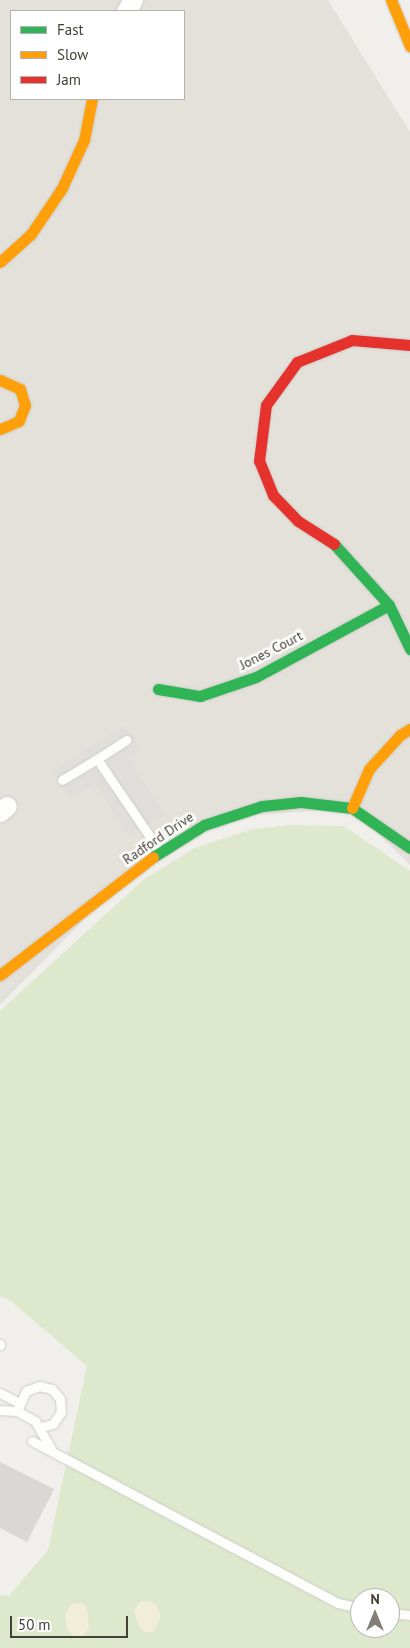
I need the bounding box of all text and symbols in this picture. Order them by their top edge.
legend [10,10,185,100]
text: Fast [57,20,84,39]
text: Slow [57,45,88,64]
text: Jam [57,70,81,89]
street label: Jones Court [237,627,305,673]
street label: Radford Drive [119,808,197,868]
north arrow [350,1588,400,1638]
text: N [370,1590,380,1608]
scale bar [12,1606,130,1638]
text: 50 m [18,1615,51,1634]

